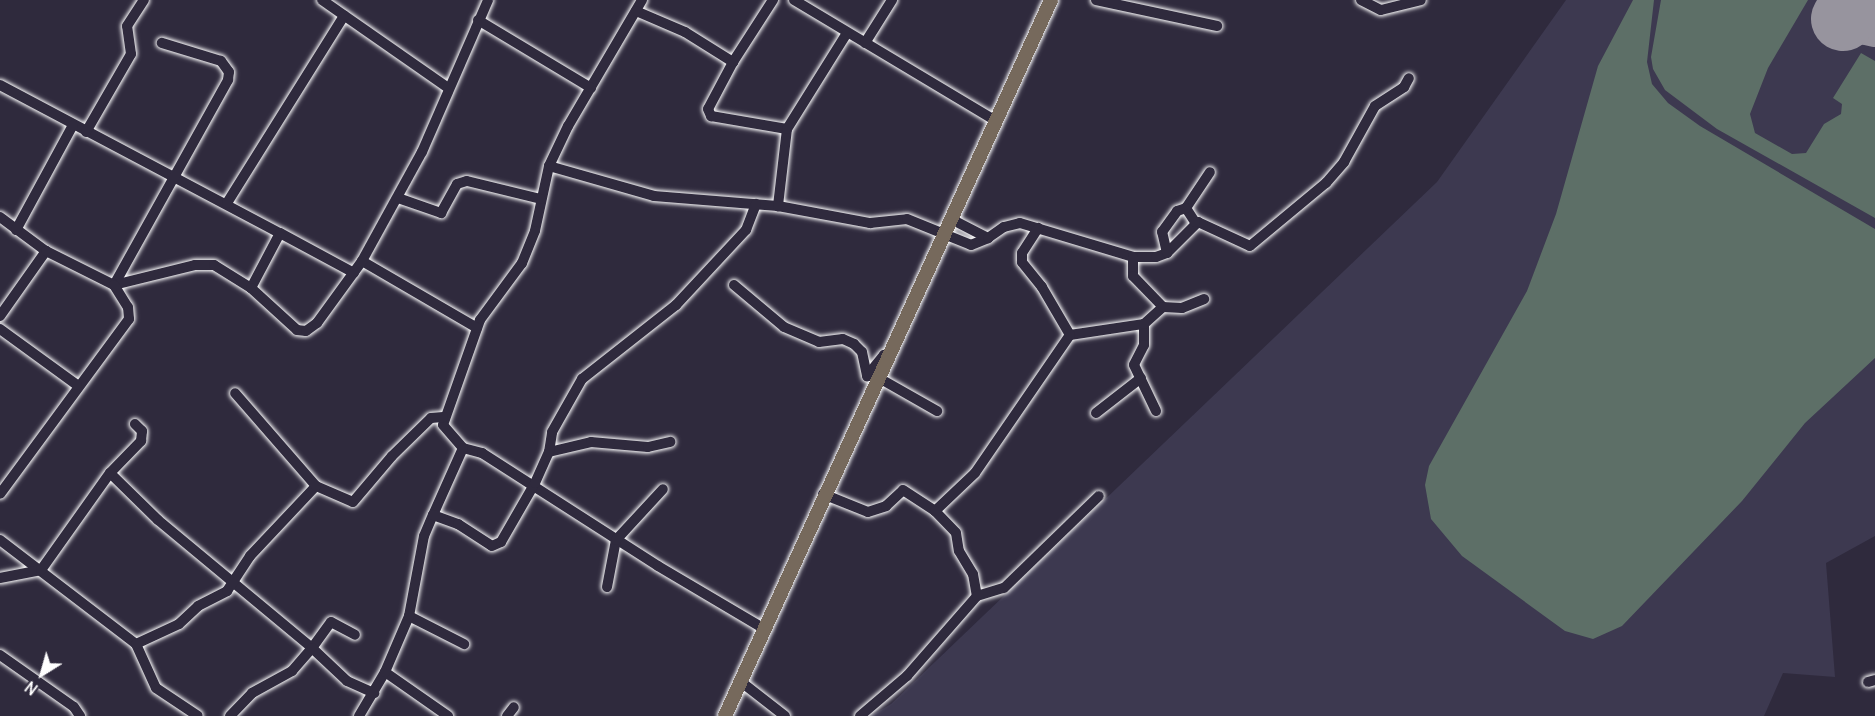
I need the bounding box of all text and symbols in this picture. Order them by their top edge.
north arrow [12,644,72,704]
text: N [21,677,42,700]

